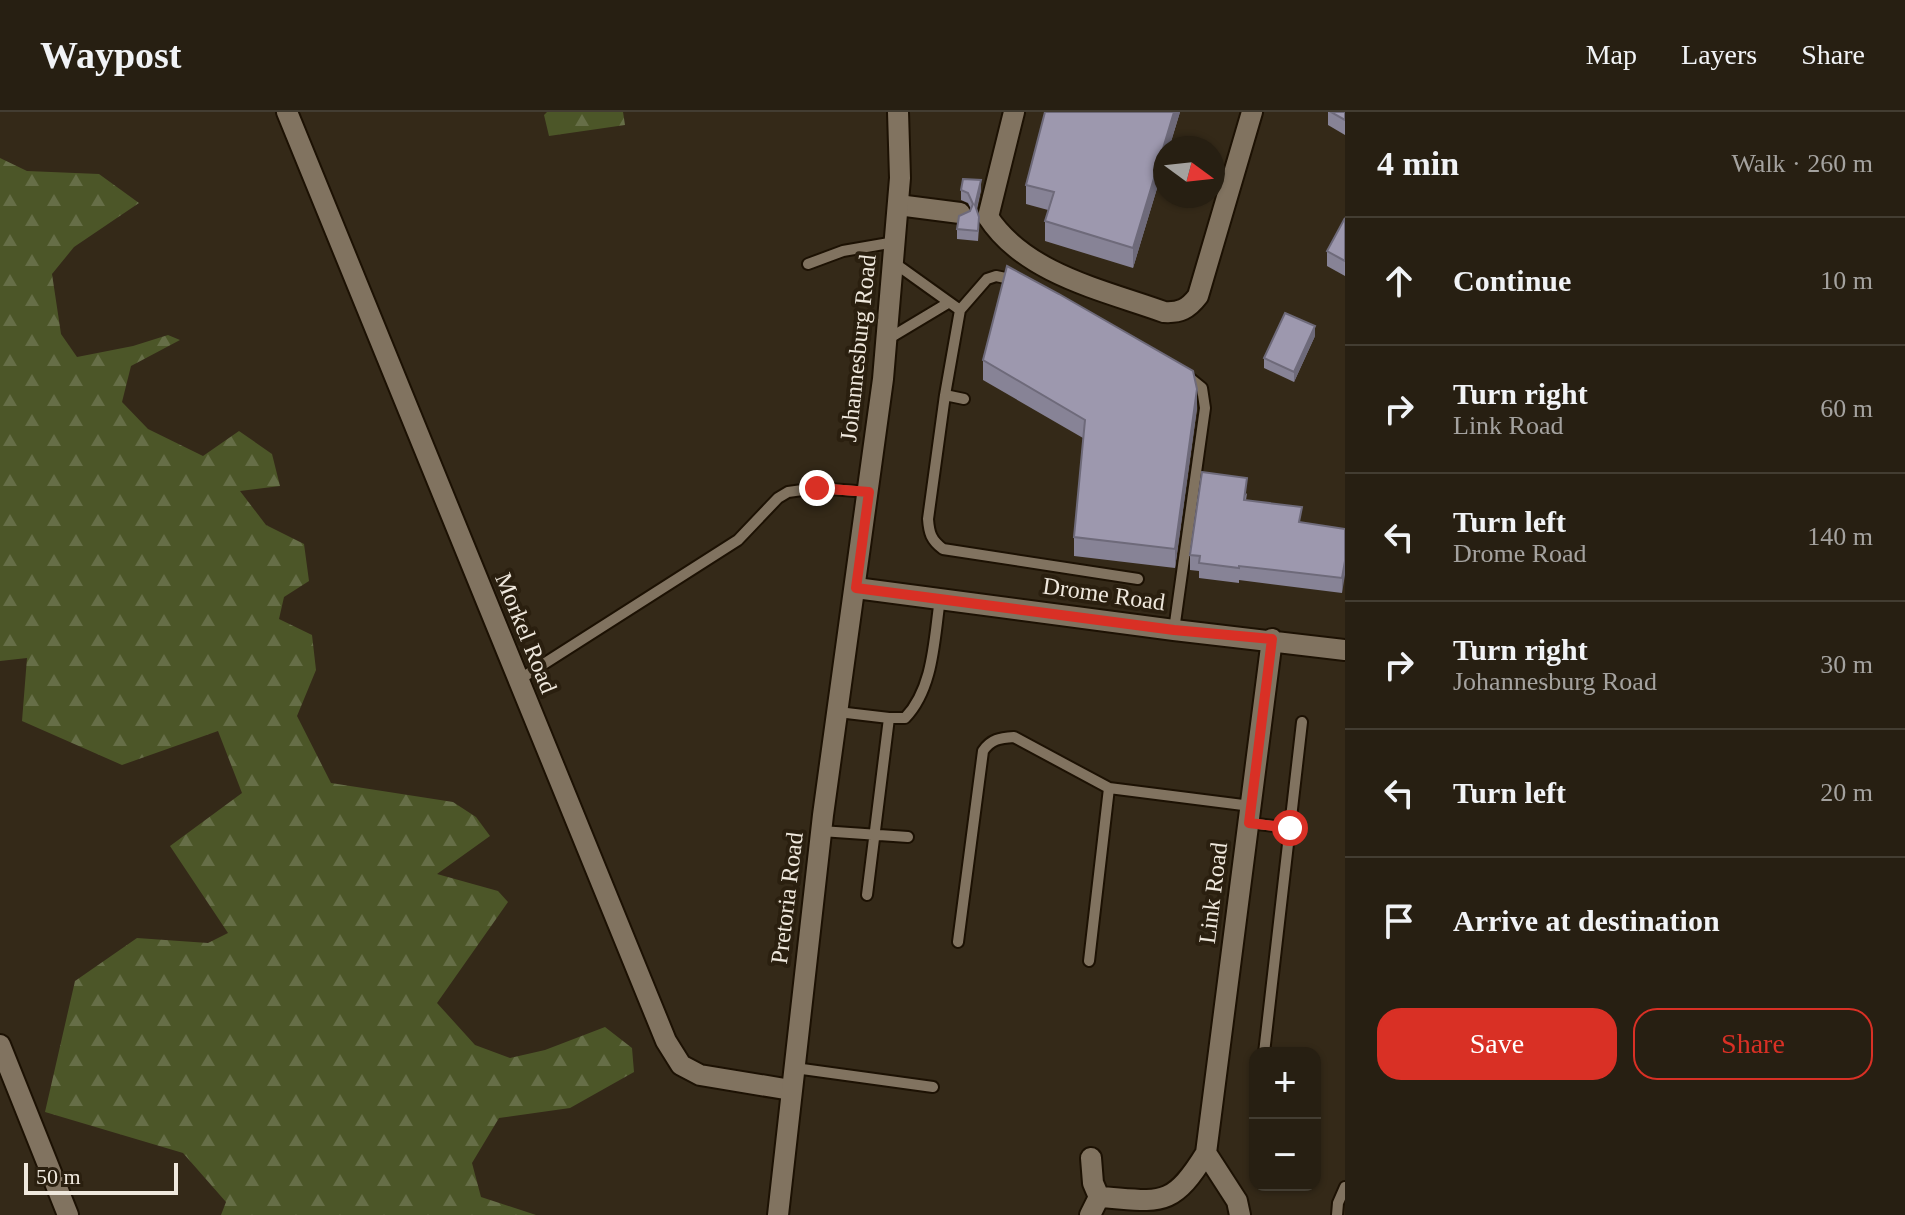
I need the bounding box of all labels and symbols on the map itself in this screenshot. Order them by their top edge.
north arrow [1153,136,1225,208]
street label: Johannesburg Road [835,253,881,443]
route end [799,470,835,506]
street label: Morkel Road [490,569,562,697]
street label: Drome Road [1041,573,1167,615]
route start [1272,810,1308,846]
street label: Pretoria Road [766,831,808,965]
street label: Link Road [1194,841,1232,945]
scale bar [24,1159,178,1195]

